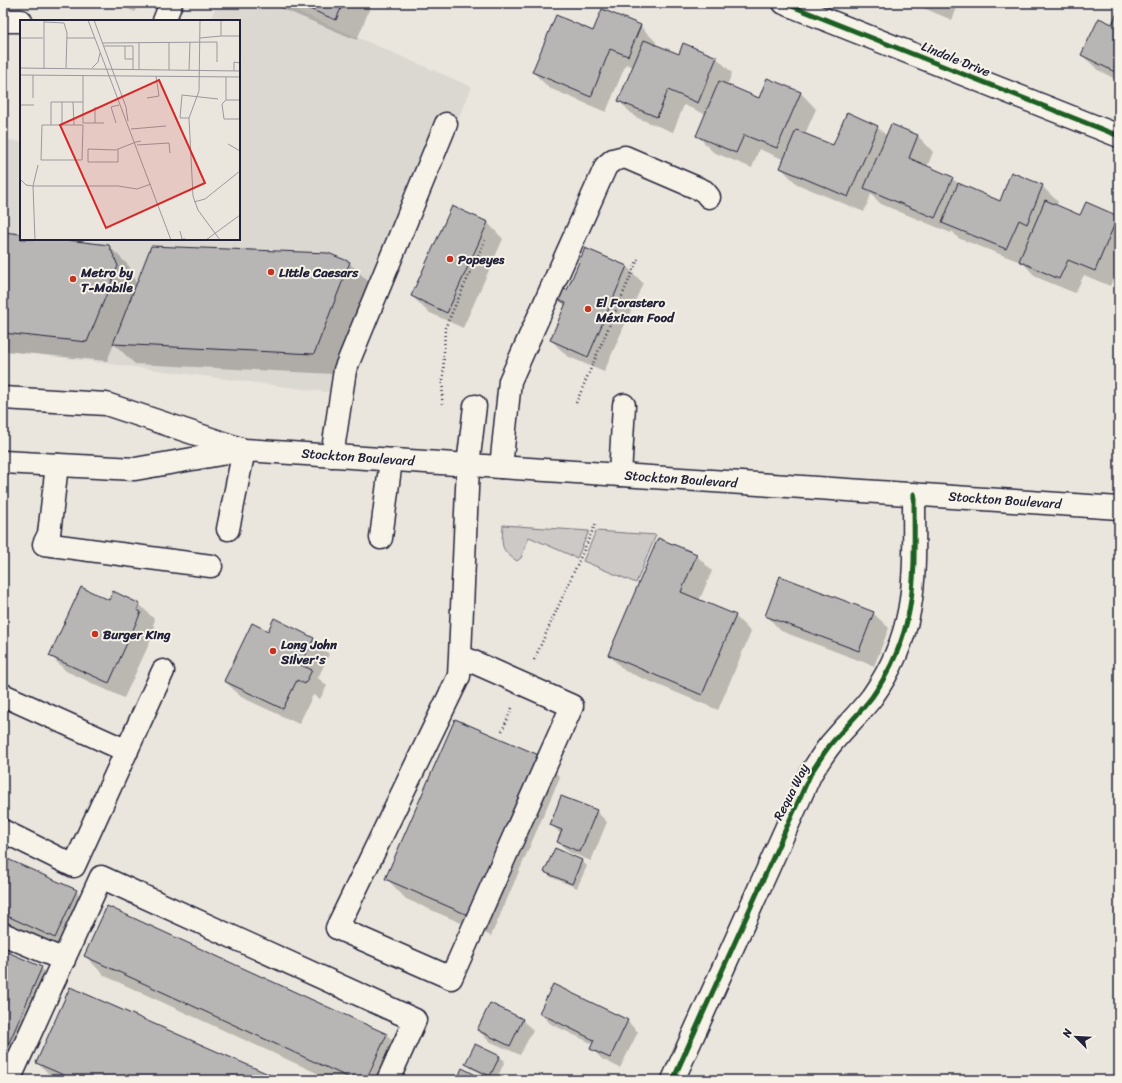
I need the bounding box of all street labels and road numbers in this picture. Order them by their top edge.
street label: Lindale Drive [918,35,994,83]
street label: Stockton Boulevard [301,442,416,473]
street label: Stockton Boulevard [624,464,739,495]
street label: Stockton Boulevard [948,485,1063,516]
street label: Requa Way [767,759,815,825]

